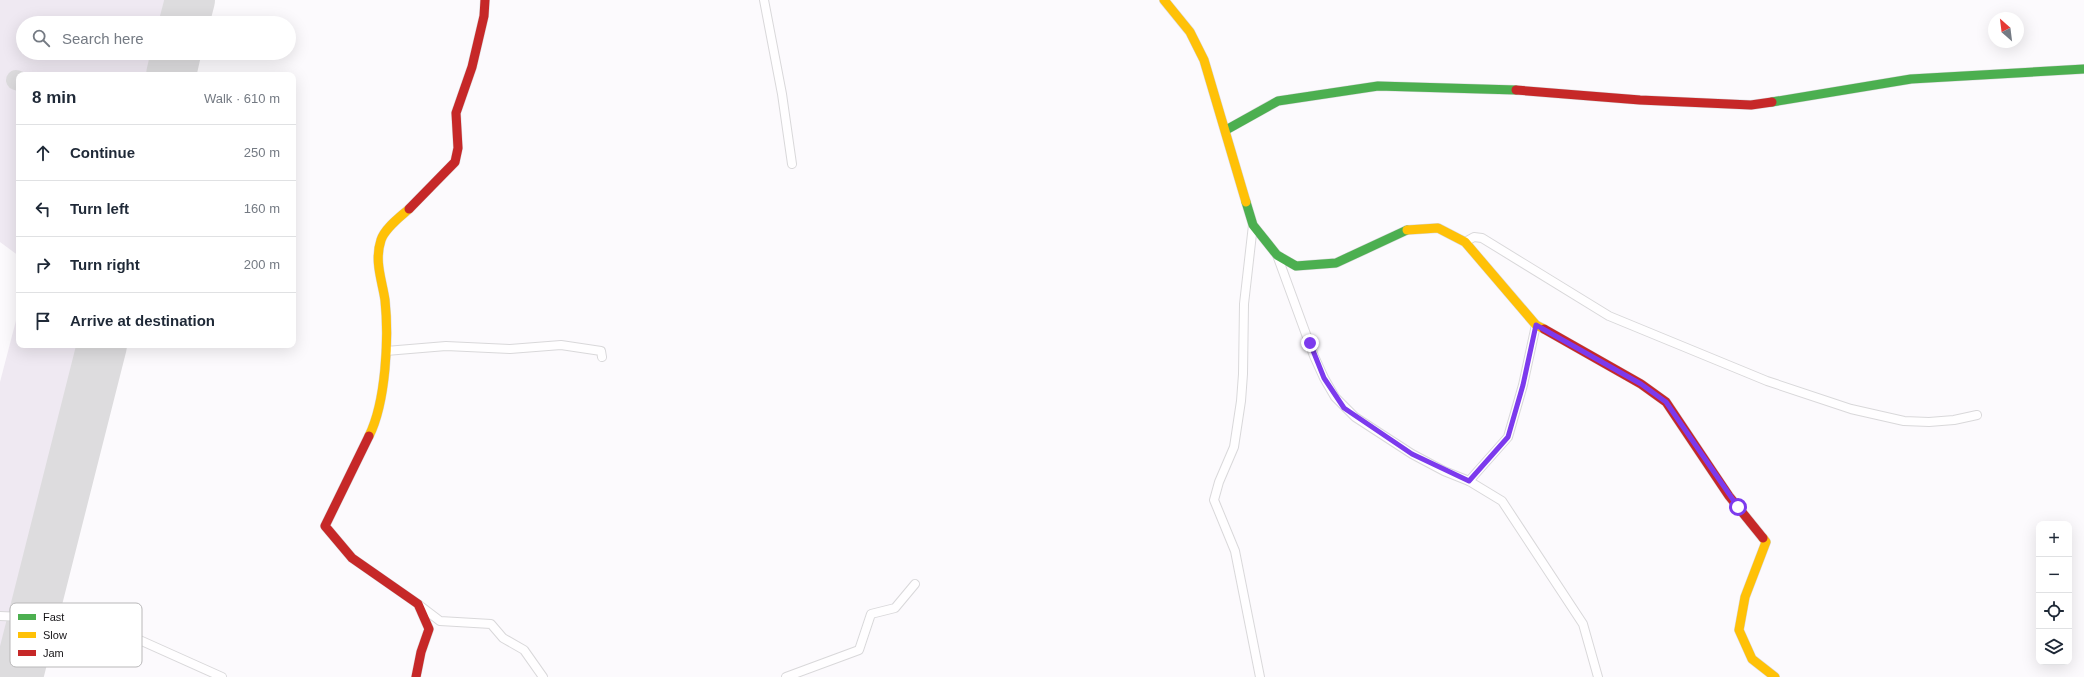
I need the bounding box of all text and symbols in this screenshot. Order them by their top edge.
north arrow [1988,12,2024,48]
search box [16,16,296,60]
icon: search [30,27,52,49]
text: Search here [62,30,144,47]
text: 8 min [32,88,76,107]
text: Walk · 610 m [204,91,280,106]
icon: ahead [32,142,54,164]
text: Continue [70,144,135,161]
text: 250 m [244,145,280,160]
icon: left [32,198,54,220]
text: Turn left [70,200,129,217]
text: 160 m [244,201,280,216]
icon: right [32,254,54,276]
text: Turn right [70,256,140,273]
text: 200 m [244,257,280,272]
icon: arrive [32,310,54,332]
text: Arrive at destination [70,312,215,329]
route end [1301,334,1319,352]
route start [1729,498,1747,516]
map controls [2036,521,2072,665]
button: + [2036,521,2072,557]
button: − [2036,557,2072,593]
button: locate [2036,593,2072,629]
legend [10,603,142,667]
text: Fast [43,611,64,623]
text: Slow [43,629,67,641]
button: layers [2036,629,2072,665]
text: Jam [43,647,64,659]

